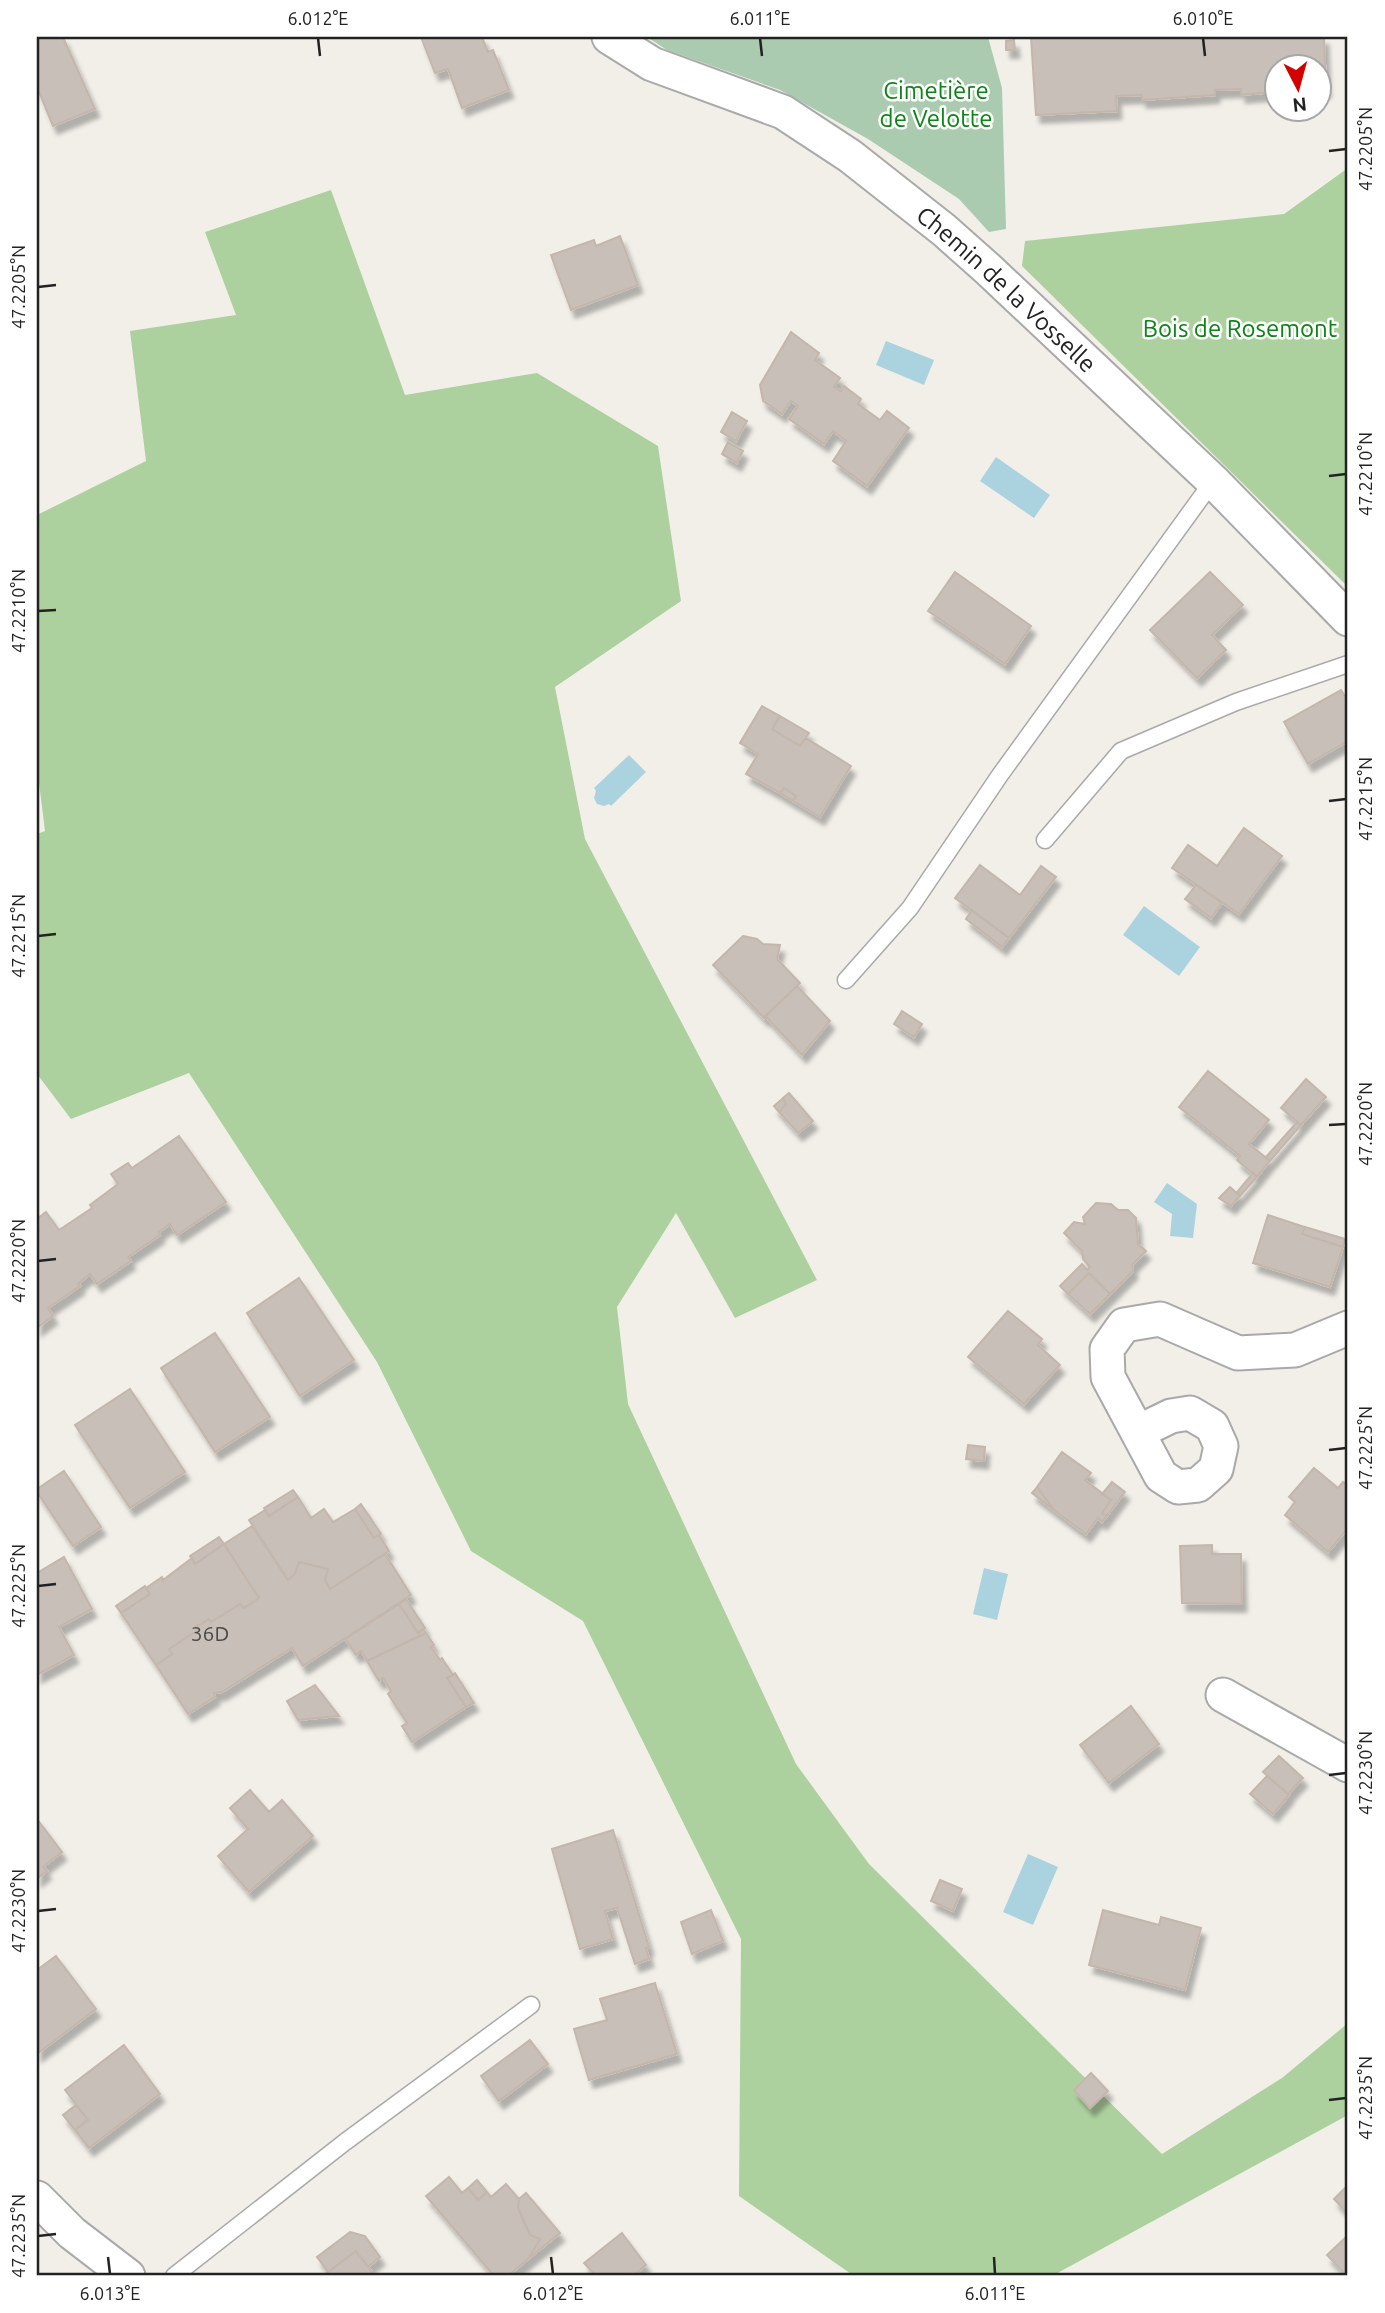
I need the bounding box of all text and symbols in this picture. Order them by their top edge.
text: 6.012°E [288,8,348,28]
text: 6.011°E [730,8,790,28]
text: 6.010°E [1173,8,1233,28]
north arrow [1262,52,1332,122]
park label: Cimetière de Velotte [880,77,992,132]
text: N [1292,93,1308,117]
text: 47.2205°N [1355,107,1375,191]
street label: Chemin de la Vosselle [912,201,1102,377]
text: 47.2205°N [8,245,28,329]
park label: Bois de Rosemont [1143,315,1338,342]
text: 47.2210°N [1355,432,1375,516]
text: 47.2210°N [8,569,28,653]
text: 47.2215°N [1355,757,1375,841]
text: 47.2215°N [8,894,28,978]
text: 47.2220°N [1355,1082,1375,1166]
text: 47.2220°N [8,1219,28,1303]
text: 47.2225°N [1355,1406,1375,1490]
text: 47.2225°N [8,1544,28,1628]
house number: 36D [191,1621,229,1645]
text: 47.2230°N [1355,1731,1375,1815]
text: 47.2230°N [8,1869,28,1953]
text: 47.2235°N [1355,2056,1375,2140]
text: 47.2235°N [8,2194,28,2278]
text: 6.013°E [80,2283,140,2303]
text: 6.012°E [523,2283,583,2303]
text: 6.011°E [965,2283,1025,2303]

